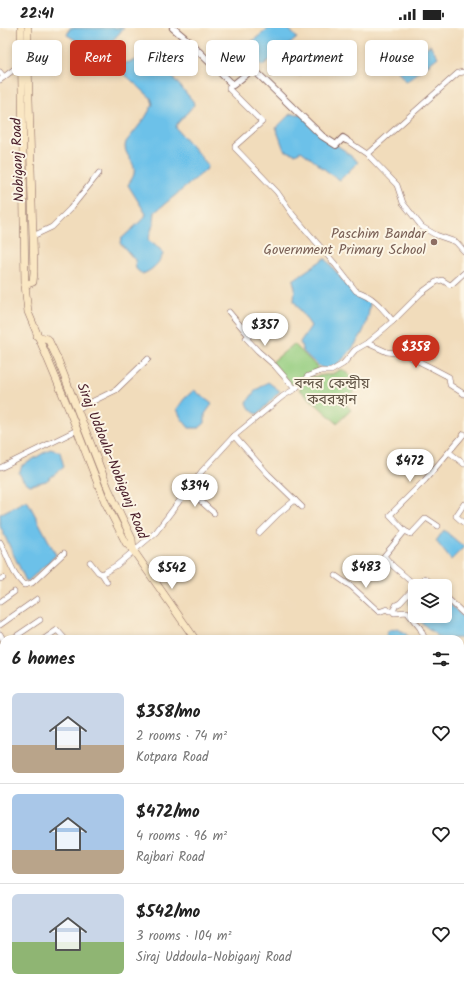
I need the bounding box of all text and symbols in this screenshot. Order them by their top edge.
text: 22:41 [20,2,54,26]
chip: Buy [12,40,62,76]
chip: Rent [70,40,126,76]
chip: Filters [134,40,198,76]
chip: New [206,40,259,76]
chip: Apartment [267,40,357,76]
chip: House [365,40,428,76]
street label: Nobiganj Road [5,116,30,203]
place label: Paschim Bandar Government Primary School [263,223,427,261]
marker: Paschim Bandar Government Primary School [429,237,439,247]
pin: $357 [241,313,289,347]
text: $357 [251,315,279,336]
pin: $358 [392,335,440,369]
text: $358 [401,337,431,358]
park label: বন্দর কেন্দ্রীয় কবরস্থান [293,373,370,411]
street label: Siraj Uddoula-Nobiganj Road [70,379,154,544]
pin: $472 [386,449,434,483]
text: $472 [396,451,424,472]
pin: $394 [171,474,219,508]
text: $394 [181,476,209,497]
pin: $483 [342,555,390,589]
pin: $542 [148,556,196,590]
text: $483 [351,557,381,578]
text: $542 [158,558,186,579]
map controls [408,579,452,623]
button: layers [408,579,452,623]
text: 6 homes [12,646,75,673]
icon: filters [430,648,452,670]
text: $358/mo [136,699,200,726]
icon: home [44,709,92,757]
icon: heart [430,722,452,744]
text: 2 rooms · 74 m² [136,726,227,747]
text: Kotpara Road [136,747,209,768]
text: $472/mo [136,799,200,826]
icon: home [44,810,92,858]
icon: heart [430,823,452,845]
text: 4 rooms · 96 m² [136,826,227,847]
text: Rajbari Road [136,847,205,868]
text: $542/mo [136,899,200,926]
icon: home [44,910,92,958]
icon: heart [430,923,452,945]
text: 3 rooms · 104 m² [136,926,231,947]
text: Siraj Uddoula-Nobiganj Road [136,947,291,968]

